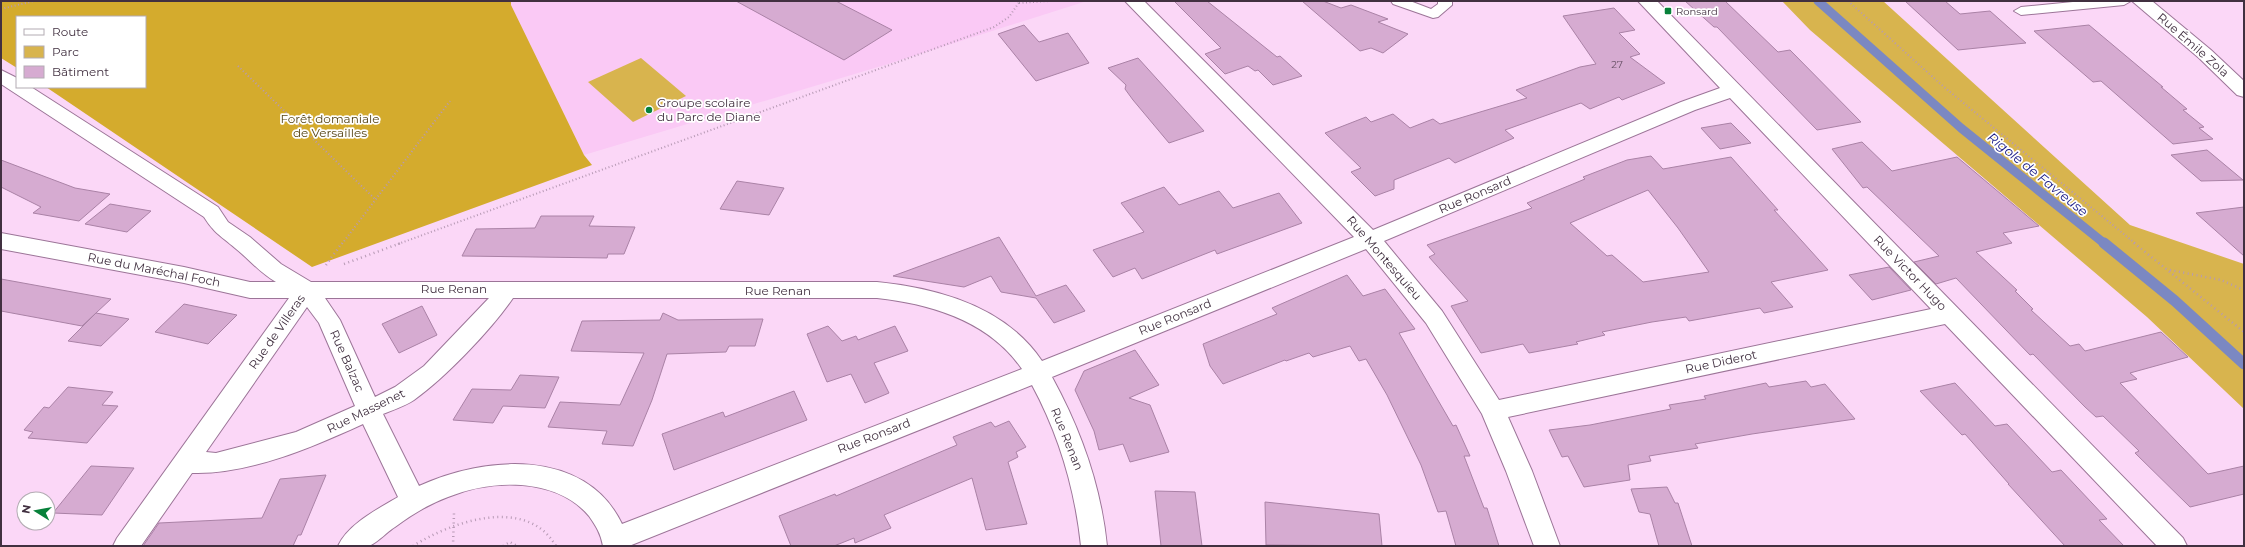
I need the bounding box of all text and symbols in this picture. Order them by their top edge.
place label: Ronsard [1676,5,1718,18]
marker: Ronsard [1663,6,1673,16]
street label: Rue Émile Zola [2154,9,2232,80]
legend [16,16,146,88]
text: Route [52,24,88,39]
text: Parc [52,44,79,59]
house number: 27 [1611,58,1623,71]
text: Bâtiment [52,64,109,79]
place label: Groupe scolaire du Parc de Diane [657,95,761,124]
marker: Groupe scolaire du Parc de Diane [644,105,654,115]
park label: Forêt domaniale de Versailles [280,111,380,140]
water label: Rigole de Favreuse [1985,129,2092,219]
street label: Rue Ronsard [1436,173,1513,217]
street label: Rue Montesquieu [1344,212,1425,303]
street label: Rue Victor Hugo [1871,232,1950,313]
street label: Rue du Maréchal Foch [86,249,222,290]
street label: Rue Renan [421,281,487,296]
street label: Rue Renan [745,283,811,298]
street label: Rue de Villeras [245,291,308,372]
street label: Rue Ronsard [1136,295,1213,338]
street label: Rue Balzac [327,327,368,394]
street label: Rue Diderot [1684,347,1758,376]
street label: Rue Massenet [324,385,407,436]
street label: Rue Renan [1048,405,1087,472]
street label: Rue Ronsard [835,415,913,456]
north arrow [16,491,56,531]
text: N [18,503,34,515]

